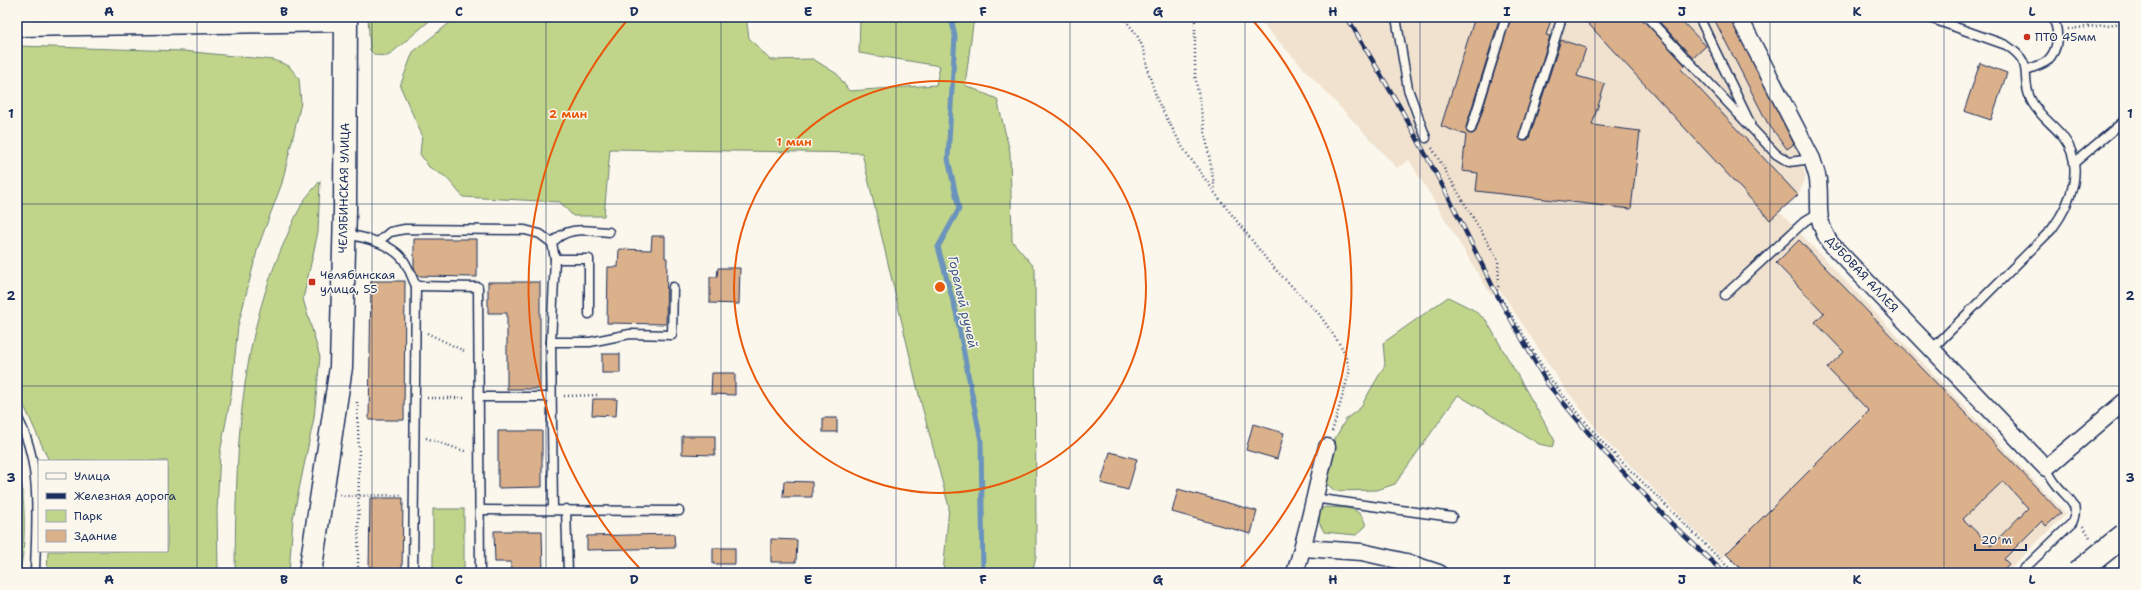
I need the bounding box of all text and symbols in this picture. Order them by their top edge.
text: A [104,3,114,20]
text: B [280,3,288,20]
text: C [455,3,463,20]
text: D [629,3,639,20]
text: E [804,3,813,20]
text: F [979,3,987,20]
text: G [1153,3,1164,20]
text: H [1328,3,1338,20]
text: I [1503,3,1511,20]
text: J [1678,3,1686,20]
text: K [1853,3,1862,20]
text: L [2028,3,2036,20]
place label: ПТО 45мм [2035,29,2096,45]
marker: ПТО 45мм [2022,32,2032,42]
text: 1 [8,105,14,122]
text: 1 [2127,105,2133,122]
text: 2 мин [549,106,587,122]
street label: ЧЕЛЯБИНСКАЯ УЛИЦА [335,122,353,254]
text: 1 мин [776,134,812,150]
street label: ДУБОВАЯ АЛЛЕЯ [1822,232,1902,316]
water label: Горелый ручей [944,254,982,350]
place label: Челябинская улица, 55 [320,267,395,297]
marker: Челябинская улица, 55 [307,277,317,287]
centre of rings [933,280,947,294]
text: 2 [6,287,16,304]
text: 2 [2125,287,2135,304]
legend [38,460,168,552]
text: Улица [74,468,111,484]
text: 3 [6,469,16,486]
text: 3 [2125,469,2135,486]
text: Железная дорога [74,488,177,504]
text: Парк [74,508,103,524]
scale bar [1975,526,2026,552]
text: Здание [74,528,118,544]
text: 20 m [1981,532,2012,548]
text: A [104,571,114,588]
text: B [280,571,288,588]
text: C [455,571,463,588]
text: D [629,571,639,588]
text: E [804,571,813,588]
text: F [979,571,987,588]
text: G [1153,571,1164,588]
text: H [1328,571,1338,588]
text: I [1503,571,1511,588]
text: J [1678,571,1686,588]
text: K [1853,571,1862,588]
text: L [2028,571,2036,588]

